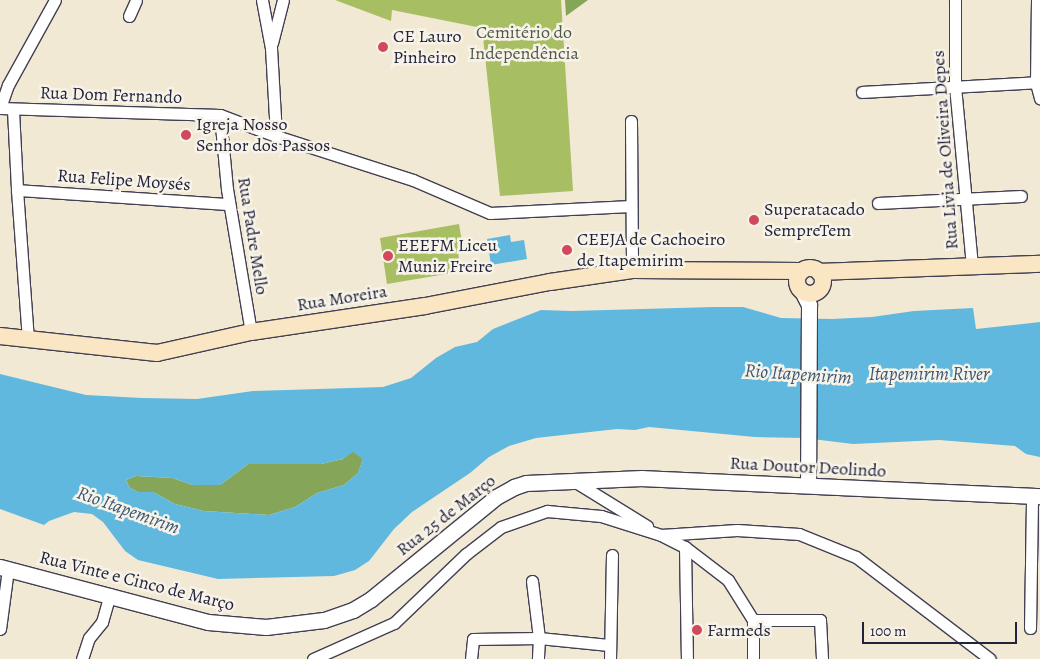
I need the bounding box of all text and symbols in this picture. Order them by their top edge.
park label: Cemitério do Independência [469,22,579,64]
place label: CE Lauro Pinheiro [393,26,461,68]
marker: CE Lauro Pinheiro [377,41,389,53]
street label: Rua Livia de Oliveira Depes [927,50,963,250]
street label: Rua Dom Fernando [39,82,183,108]
place label: Igreja Nosso Senhor dos Passos [196,114,330,156]
marker: Igreja Nosso Senhor dos Passos [180,129,192,141]
street label: Rua Felipe Moysés [57,165,191,195]
street label: Rua Padre Mello [233,176,273,296]
place label: Superatacado SempreTem [764,199,865,242]
marker: Superatacado SempreTem [748,214,760,226]
place label: CEEJA de Cachoeiro de Itapemirim [577,229,725,272]
place label: EEEFM Liceu Muniz Freire [398,235,497,278]
marker: CEEJA de Cachoeiro de Itapemirim [561,244,573,256]
marker: EEEFM Liceu Muniz Freire [382,250,394,262]
street label: Rua Moreira [295,280,389,316]
water label: Rio Itapemirim [744,360,852,390]
water label: Itapemirim River [869,364,989,386]
street label: Rua Doutor Deolindo [729,452,887,482]
street label: Rua 25 de Março [392,470,500,560]
water label: Rio Itapemirim [74,482,182,540]
street label: Rua Vinte e Cinco de Março [37,546,237,616]
scale bar [865,612,1020,644]
place label: Farmeds [707,619,771,641]
text: 100 m [870,621,907,641]
marker: Farmeds [691,624,703,636]

